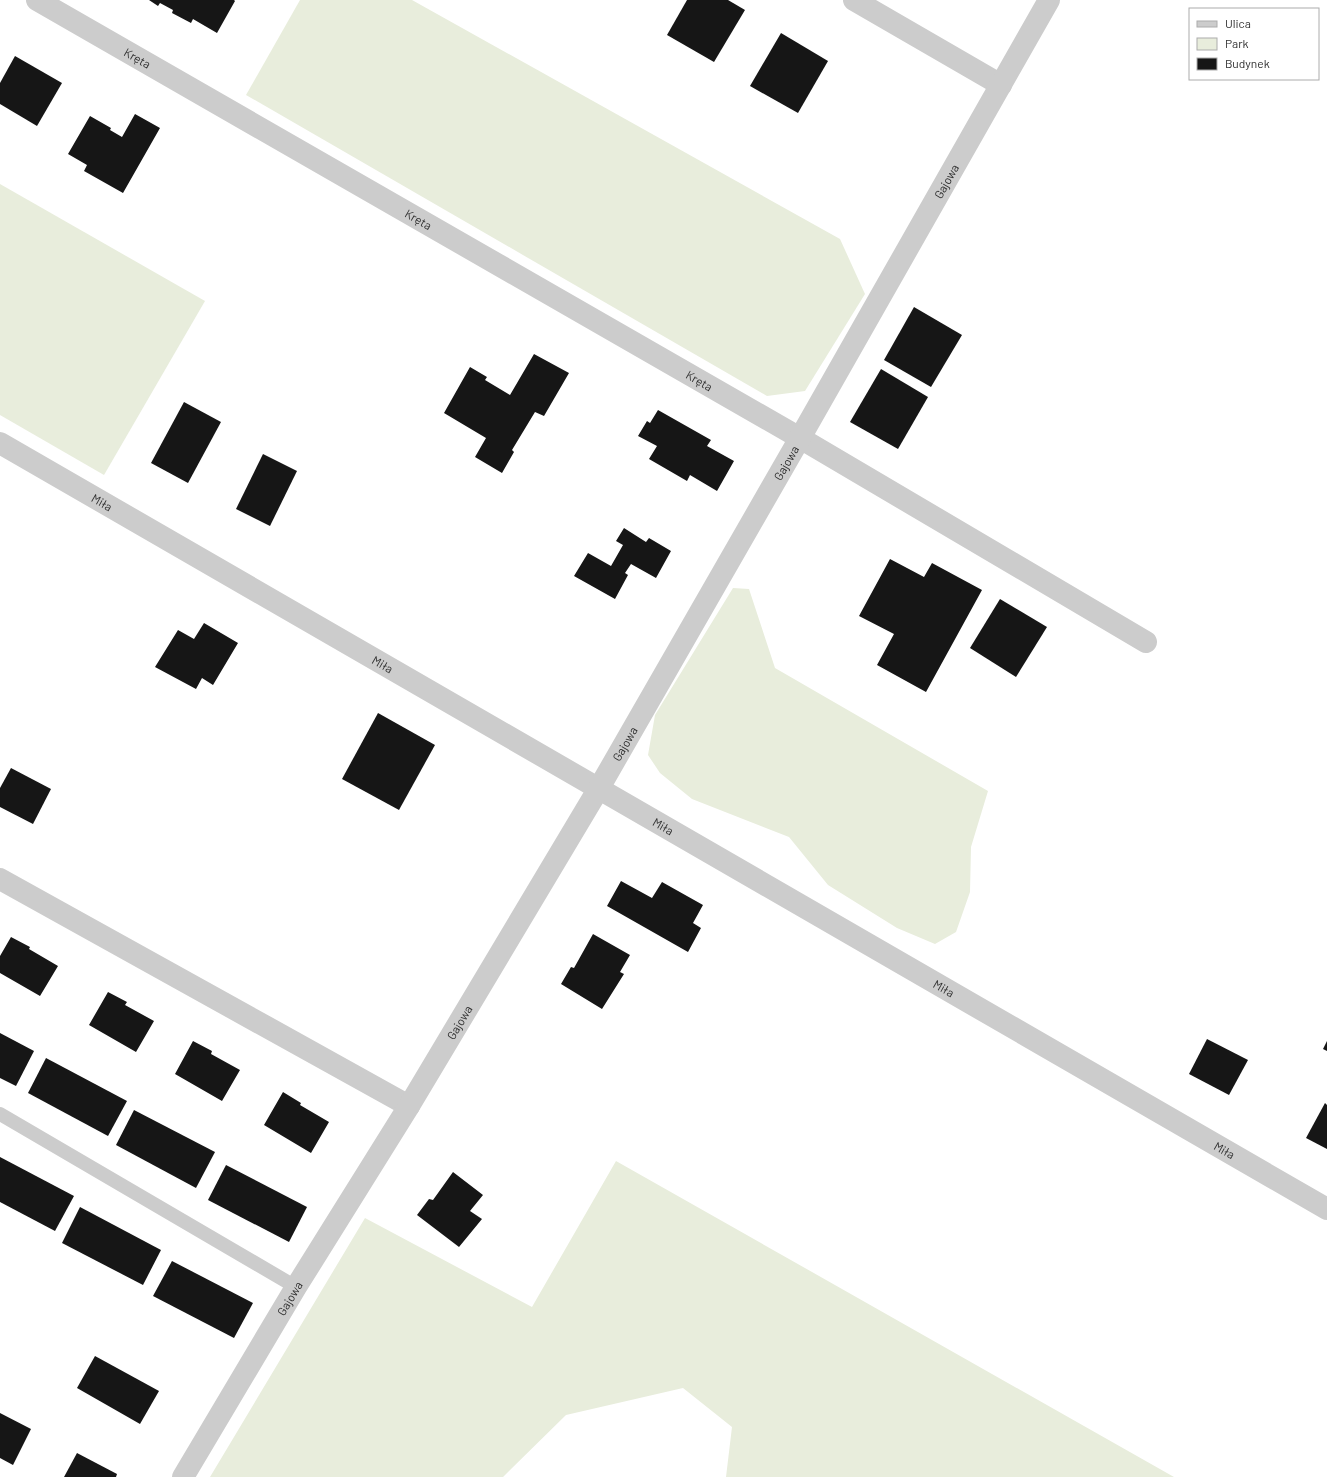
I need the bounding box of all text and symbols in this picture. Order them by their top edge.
legend [1189,8,1319,80]
text: Ulica [1225,16,1251,30]
text: Park [1225,36,1249,50]
street label: Kręta [122,45,153,71]
text: Budynek [1225,56,1270,70]
street label: Gajowa [931,161,961,201]
street label: Kręta [403,206,434,232]
street label: Kręta [684,367,715,394]
street label: Gajowa [770,443,801,482]
street label: Miła [89,490,115,514]
street label: Miła [370,652,396,676]
street label: Gajowa [609,724,640,763]
street label: Miła [650,814,676,837]
street label: Miła [931,976,957,999]
street label: Gajowa [443,1003,475,1042]
street label: Miła [1212,1138,1238,1161]
street label: Gajowa [274,1279,305,1318]

